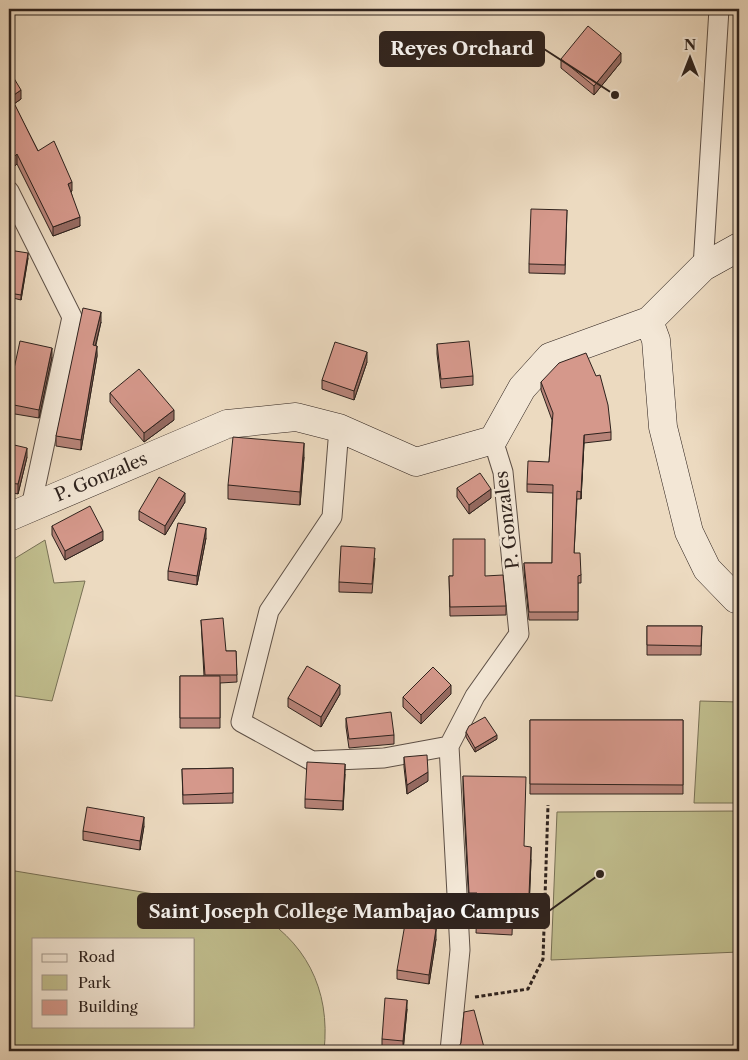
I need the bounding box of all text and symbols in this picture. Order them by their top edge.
callout: Reyes Orchard [380,32,544,66]
north arrow [666,32,716,82]
text: N [684,36,696,54]
text: Reyes Orchard [390,37,534,60]
street label: P. Gonzales [51,448,151,506]
street label: P. Gonzales [490,470,524,570]
callout: Saint Joseph College Mambajao Campus [138,894,549,928]
text: Saint Joseph College Mambajao Campus [148,900,540,923]
legend [32,938,195,1028]
text: Road [78,947,115,966]
text: Park [78,973,112,992]
text: Building [78,997,138,1016]

